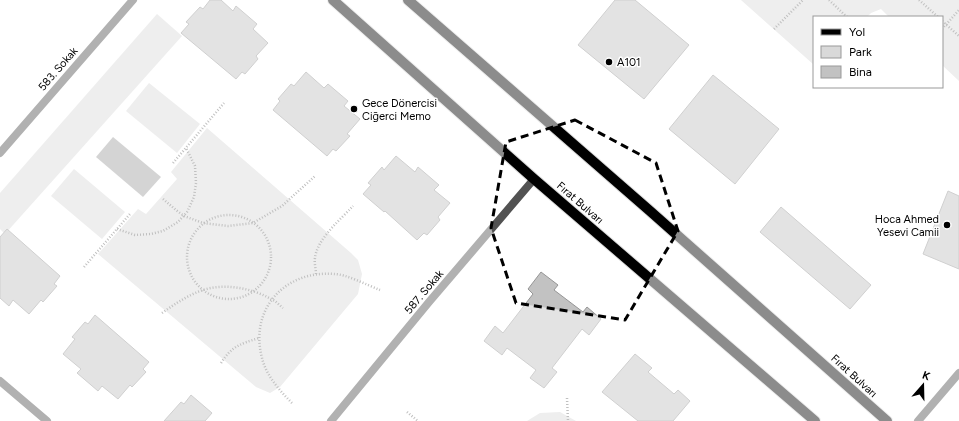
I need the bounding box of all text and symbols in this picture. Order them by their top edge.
legend [813,16,943,88]
text: Yol [849,25,865,39]
street label: 583. Sokak [36,44,81,93]
text: Park [849,45,872,59]
place label: A101 [617,56,641,69]
marker: A101 [604,57,614,67]
text: Bina [849,65,872,79]
place label: Gece Dönercisi Ciğerci Memo [362,97,437,123]
marker: Gece Dönercisi Ciğerci Memo [349,104,359,114]
street label: Fırat Bulvarı [554,179,606,227]
place label: Hoca Ahmed Yesevi Camii [875,213,939,239]
marker: Hoca Ahmed Yesevi Camii [942,220,952,230]
street label: 587. Sokak [402,267,447,317]
street label: Fırat Bulvarı [828,352,880,400]
north arrow [903,365,943,405]
text: K [921,369,933,384]

